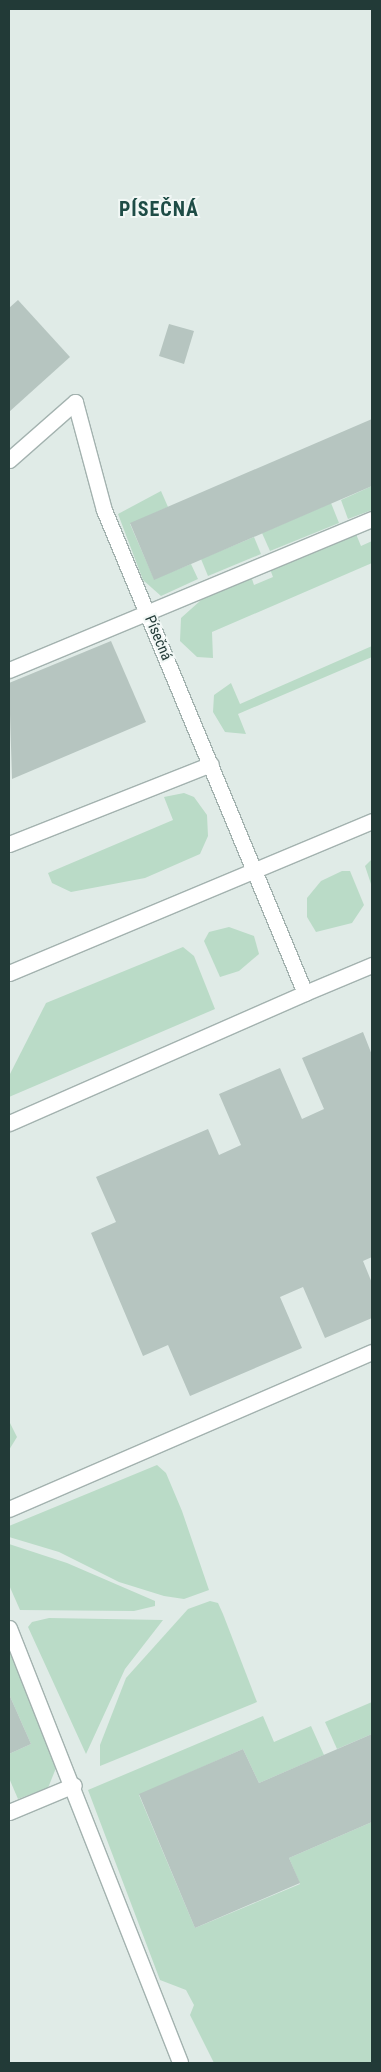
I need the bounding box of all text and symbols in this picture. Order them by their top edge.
district label: PÍSEČNÁ [118,197,200,221]
street label: Písečná [141,613,175,663]

